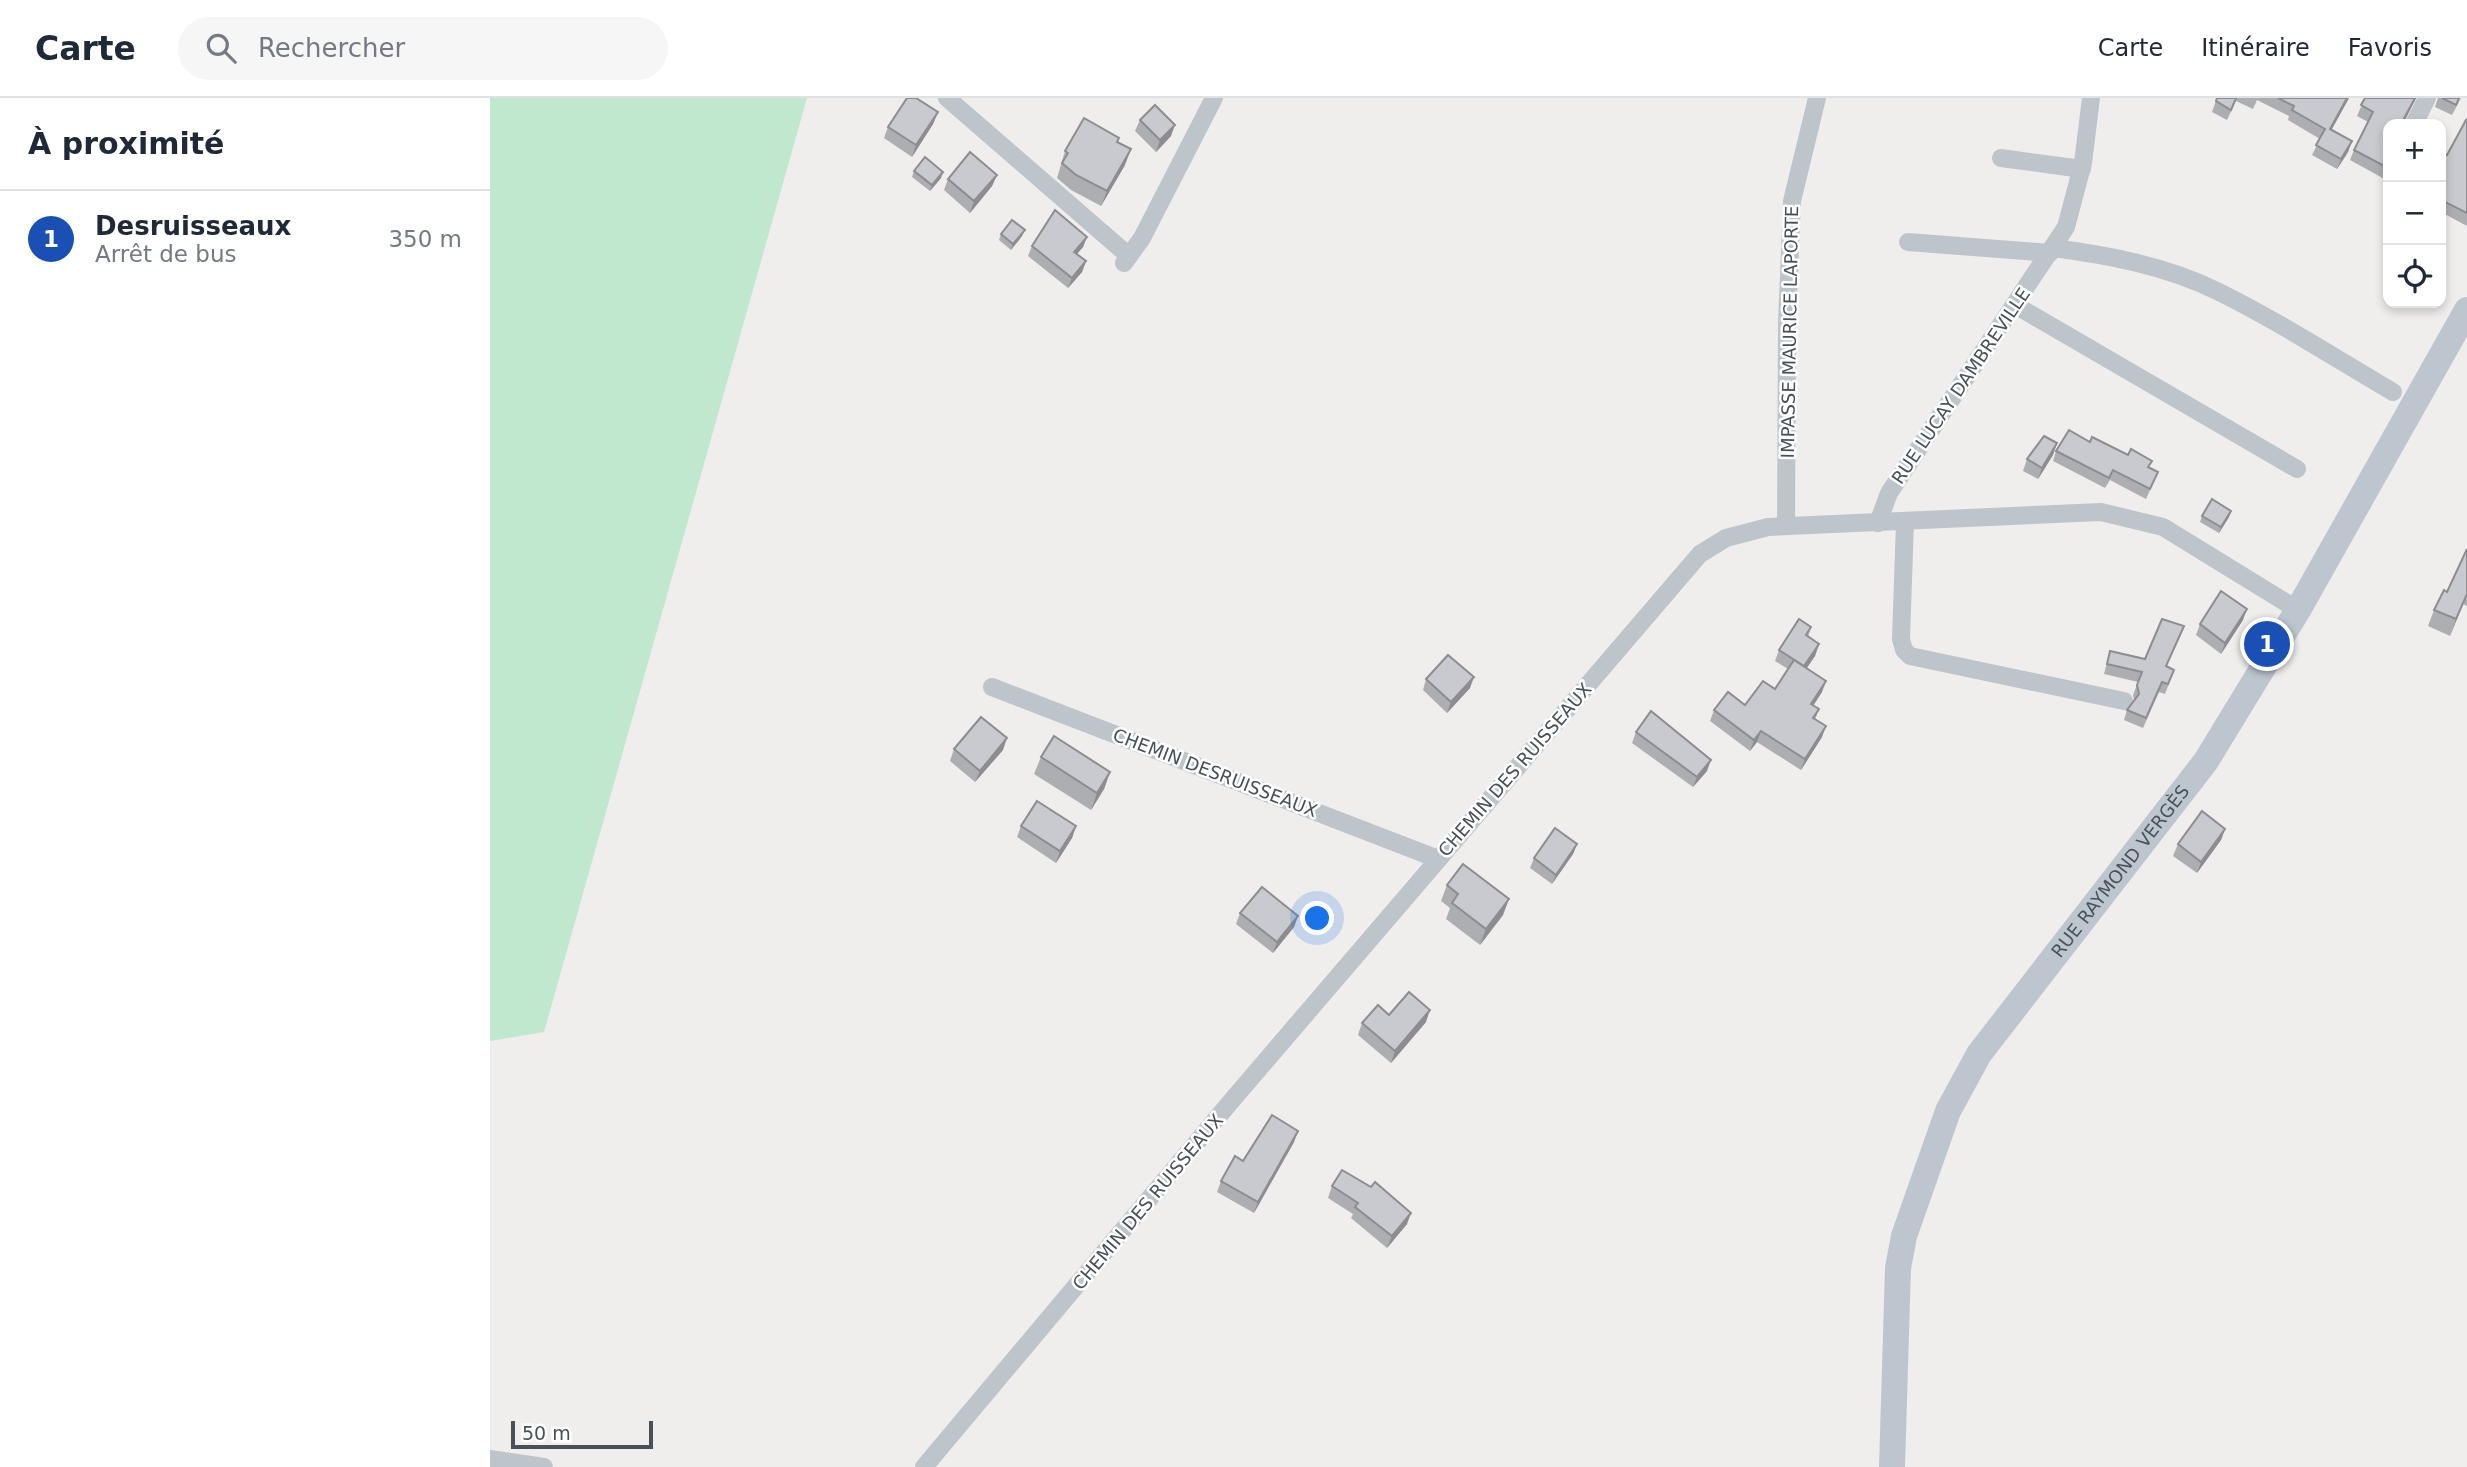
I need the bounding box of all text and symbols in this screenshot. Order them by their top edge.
search box [178,17,668,80]
text: Carte [35,29,136,68]
icon: search [202,29,240,67]
text: Rechercher [258,33,405,63]
text: Carte [2098,34,2163,62]
text: Itinéraire [2201,34,2310,62]
text: Favoris [2348,34,2432,62]
map controls [2383,119,2446,308]
button: + [2383,119,2446,182]
text: À proximité [28,126,224,161]
button: − [2383,182,2446,245]
street label: IMPASSE MAURICE LAPORTE [1777,205,1802,458]
text: Desruisseaux [95,211,291,241]
text: 1 [43,226,59,252]
text: 350 m [388,226,462,252]
text: Arrêt de bus [95,241,236,267]
button: locate [2383,245,2446,308]
street label: RUE LUCAY DAMBREVILLE [1887,284,2034,488]
pin: 1 [2244,618,2290,670]
street label: CHEMIN DES RUISSEAUX [1434,679,1596,861]
street label: CHEMIN DESRUISSEAUX [1110,724,1320,821]
street label: RUE RAYMOND VERGÈS [2047,781,2193,961]
your location [1300,901,1334,935]
street label: CHEMIN DES RUISSEAUX [1068,1110,1227,1294]
scale bar [511,1418,653,1450]
text: 50 m [522,1422,571,1444]

